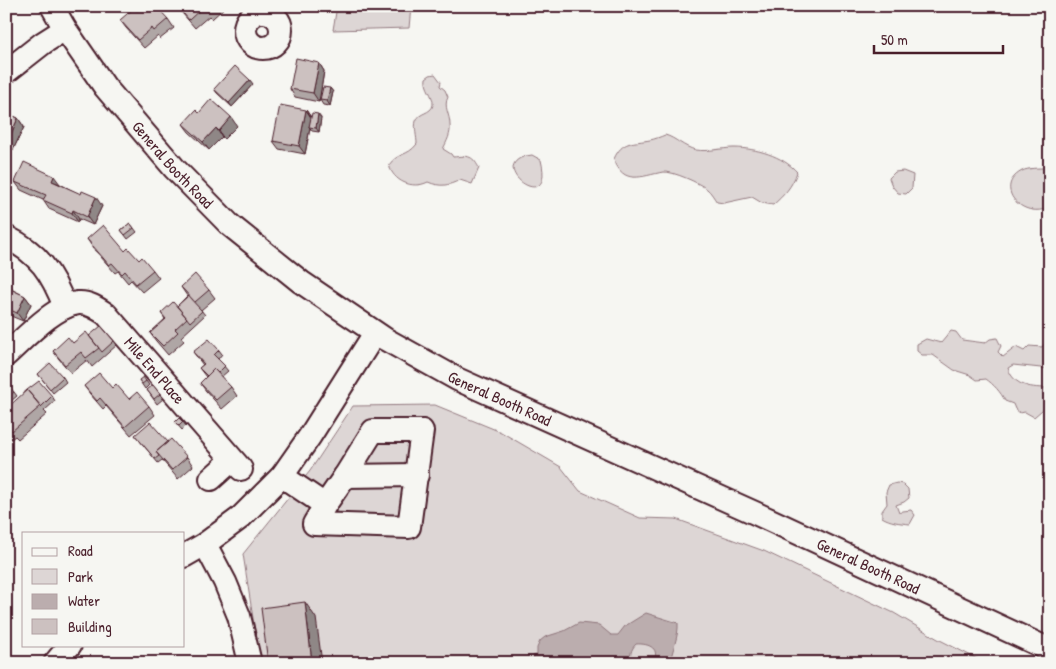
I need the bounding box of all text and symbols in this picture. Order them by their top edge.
scale bar [874,22,1002,54]
text: 50 m [881,29,908,50]
street label: General Booth Road [127,116,219,213]
street label: Mile End Place [119,332,191,409]
street label: General Booth Road [444,365,555,431]
legend [22,532,185,646]
street label: General Booth Road [813,532,924,599]
text: Road [68,540,93,561]
text: Park [68,566,93,587]
text: Water [68,590,100,611]
text: Building [68,616,112,637]

